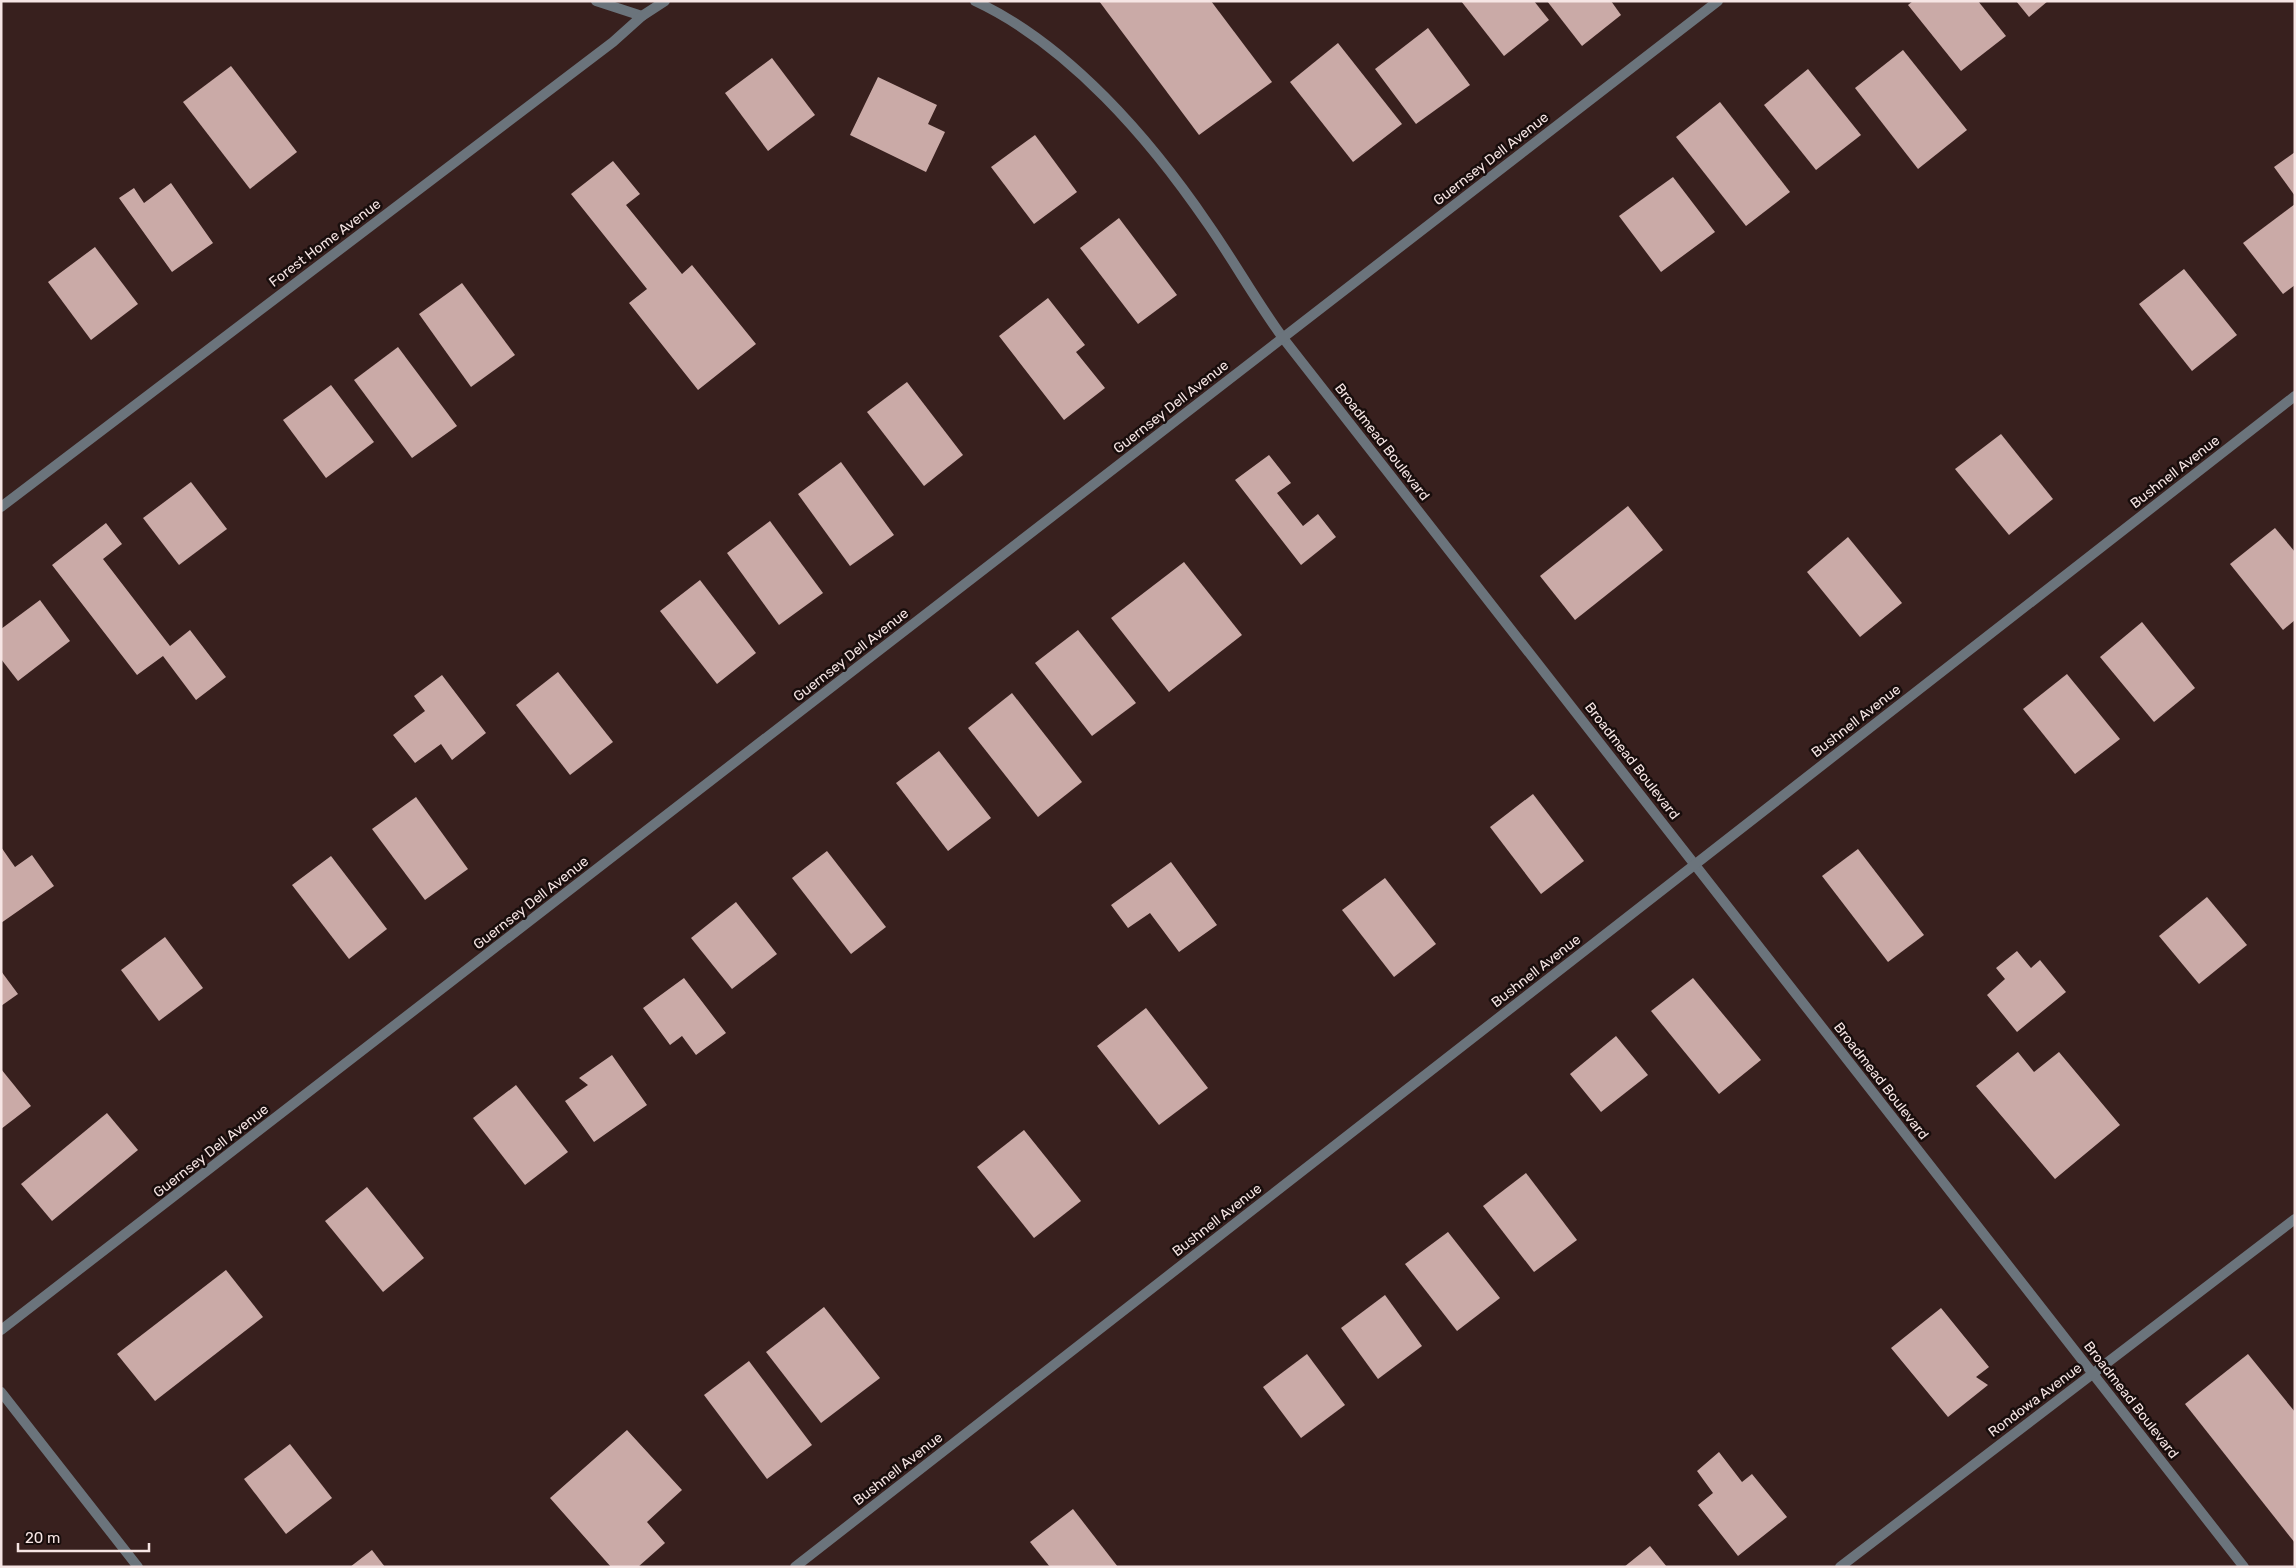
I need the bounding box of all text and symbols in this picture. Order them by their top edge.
street label: Guernsey Dell Avenue [1430,109,1552,209]
street label: Forest Home Avenue [266,195,384,291]
street label: Guernsey Dell Avenue [1110,357,1232,457]
street label: Broadmead Boulevard [1331,380,1433,504]
street label: Bushnell Avenue [2127,432,2223,512]
street label: Guernsey Dell Avenue [790,605,912,705]
street label: Bushnell Avenue [1808,681,1904,761]
street label: Broadmead Boulevard [1581,699,1683,823]
street label: Guernsey Dell Avenue [470,853,592,953]
street label: Bushnell Avenue [1488,931,1584,1011]
street label: Broadmead Boulevard [1830,1019,1932,1143]
street label: Guernsey Dell Avenue [150,1101,272,1201]
street label: Bushnell Avenue [1169,1180,1265,1260]
street label: Broadmead Boulevard [2080,1338,2182,1462]
street label: Rondowa Avenue [1985,1359,2085,1441]
street label: Bushnell Avenue [850,1429,946,1509]
scale bar [18,1520,149,1552]
text: 20 m [25,1529,60,1547]

